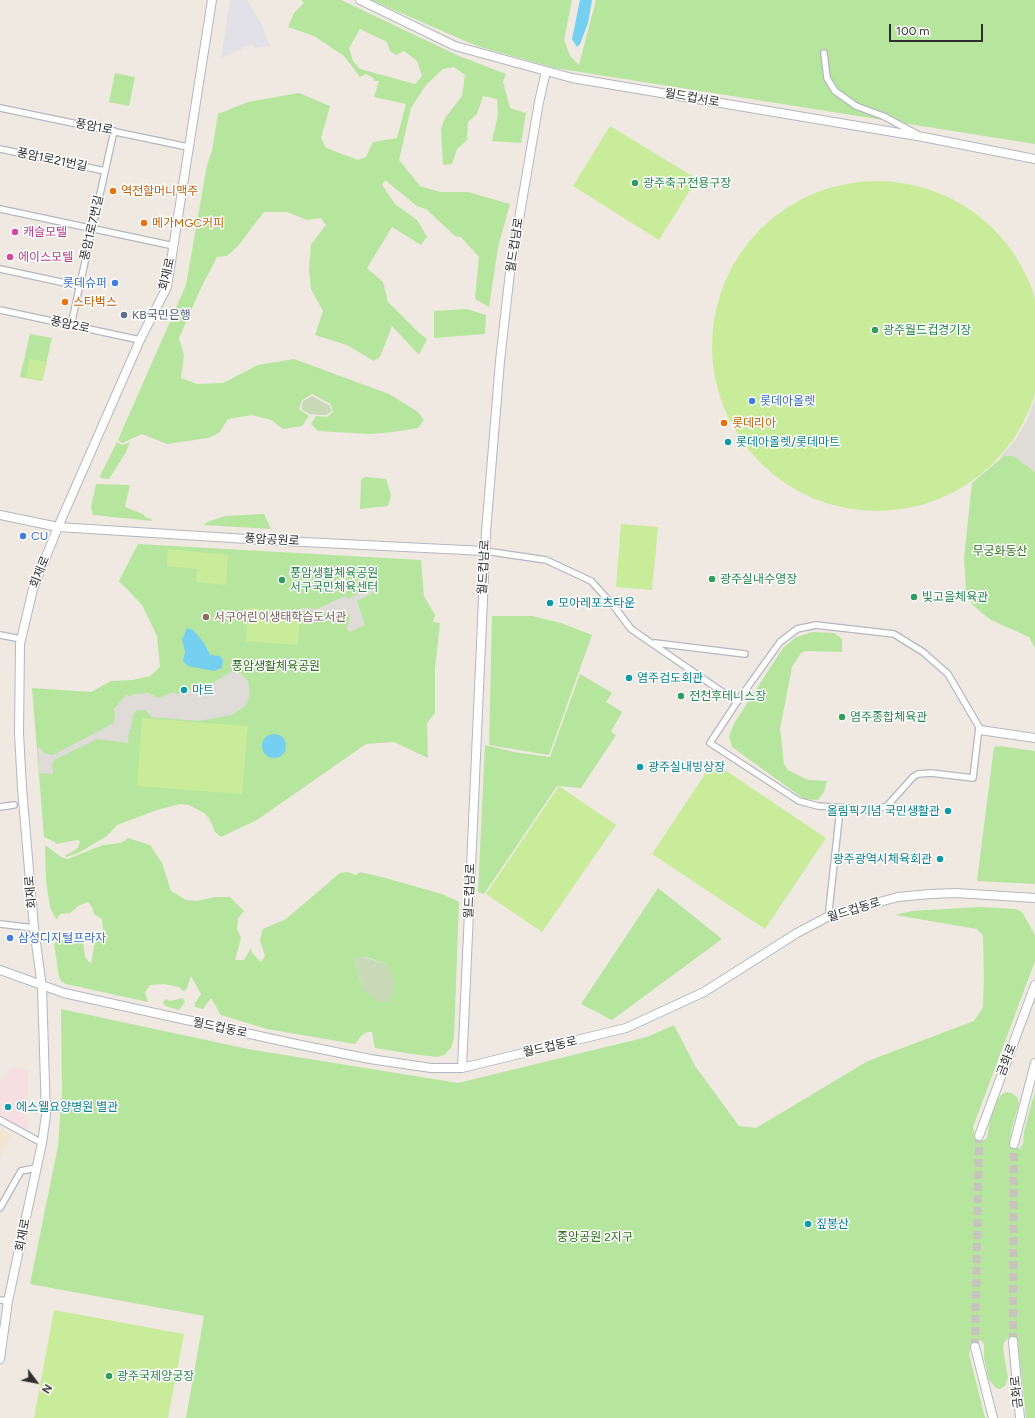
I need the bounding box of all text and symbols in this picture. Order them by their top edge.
scale bar [891,16,985,42]
text: 100 m [896,24,930,38]
street label: 월드컵서로 [664,86,720,110]
street label: 풍암1로 [74,116,114,138]
street label: 풍암1로21번길 [15,145,89,175]
place label: 광주축구전용구장 [643,176,731,190]
marker: 광주축구전용구장 [630,178,640,188]
place label: 역전할머니맥주 [121,184,198,198]
marker: 역전할머니맥주 [108,186,118,196]
street label: 풍암1로7번길 [77,194,107,262]
place label: 메가MGC커피 [152,216,224,230]
street label: 월드컵남로 [504,217,526,273]
marker: 메가MGC커피 [139,218,149,228]
place label: 캐슬모텔 [23,225,67,239]
marker: 캐슬모텔 [10,227,20,237]
place label: 에이스모텔 [18,250,73,264]
marker: 에이스모텔 [5,252,15,262]
street label: 회재로 [156,256,178,292]
place label: 롯데슈퍼 [63,276,107,290]
marker: 롯데슈퍼 [110,278,120,288]
place label: 스타벅스 [73,295,117,309]
marker: 스타벅스 [60,297,70,307]
place label: KB국민은행 [132,308,191,322]
marker: KB국민은행 [119,310,129,320]
street label: 풍암2로 [49,314,91,336]
place label: 광주월드컵경기장 [883,323,971,337]
marker: 광주월드컵경기장 [870,325,880,335]
place label: 롯데아올렛 [760,394,815,408]
marker: 롯데아올렛 [747,396,757,406]
place label: 롯데리아 [732,416,776,430]
marker: 롯데리아 [719,418,729,428]
place label: 롯데아올렛/롯데마트 [736,435,840,449]
marker: 롯데아올렛/롯데마트 [723,437,733,447]
place label: CU [31,529,48,543]
marker: CU [18,531,28,541]
street label: 풍암공원로 [244,531,300,549]
street label: 월드컵남로 [475,539,493,595]
park label: 무궁화동산 [972,544,1028,558]
street label: 회재로 [27,554,53,590]
place label: 풍암생활체육공원 서구국민체육센터 [290,566,378,594]
place label: 광주실내수영장 [720,572,797,586]
marker: 광주실내수영장 [707,574,717,584]
marker: 풍암생활체육공원 서구국민체육센터 [277,575,287,585]
place label: 빛고을체육관 [922,590,988,604]
marker: 빛고을체육관 [909,592,919,602]
place label: 모아레포츠타운 [558,596,635,610]
marker: 모아레포츠타운 [545,598,555,608]
place label: 서구어린이생태학습도서관 [214,610,346,624]
marker: 서구어린이생태학습도서관 [201,612,211,622]
park label: 풍암생활체육공원 [232,659,320,673]
place label: 염주검도회관 [637,671,703,685]
marker: 염주검도회관 [624,673,634,683]
place label: 마트 [192,683,214,697]
marker: 마트 [179,685,189,695]
place label: 전천후테니스장 [689,689,766,703]
marker: 전천후테니스장 [676,691,686,701]
place label: 염주종합체육관 [850,710,927,724]
marker: 염주종합체육관 [837,712,847,722]
place label: 광주실내빙상장 [648,760,725,774]
marker: 광주실내빙상장 [635,762,645,772]
place label: 올림픽기념 국민생활관 [827,804,940,818]
marker: 올림픽기념 국민생활관 [943,806,953,816]
place label: 광주광역시체육회관 [833,852,932,866]
marker: 광주광역시체육회관 [935,854,945,864]
street label: 월드컵남로 [462,863,478,919]
street label: 회재로 [22,875,40,909]
street label: 월드컵동로 [826,895,882,925]
place label: 삼성디지털프라자 [18,931,106,945]
marker: 삼성디지털프라자 [5,933,15,943]
street label: 월드컵동로 [192,1015,248,1041]
street label: 월드컵동로 [521,1034,579,1060]
street label: 금화로 [994,1042,1020,1078]
place label: 에스웰요양병원 별관 [16,1100,118,1114]
marker: 에스웰요양병원 별관 [3,1102,13,1112]
street label: 회재로 [13,1217,33,1253]
place label: 짚봉산 [816,1217,849,1231]
marker: 짚봉산 [803,1219,813,1229]
park label: 중앙공원 2지구 [557,1230,633,1244]
north arrow [16,1362,56,1402]
place label: 광주국제양궁장 [117,1369,194,1383]
marker: 광주국제양궁장 [104,1371,114,1381]
street label: 금화로 [1008,1375,1026,1409]
text: N [39,1382,54,1396]

